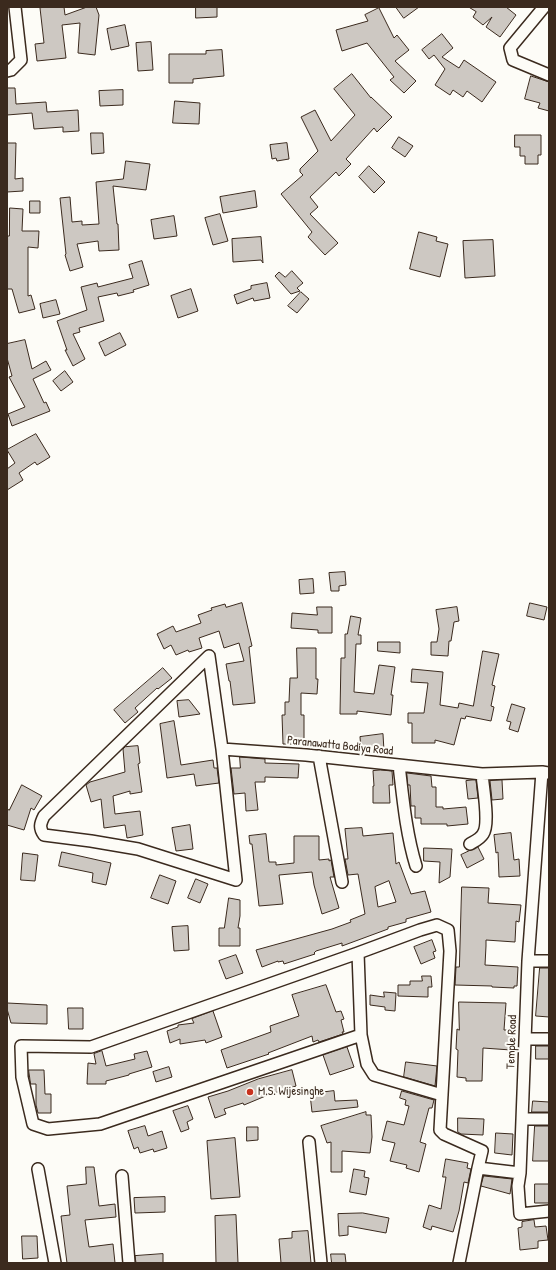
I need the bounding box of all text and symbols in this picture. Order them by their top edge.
street label: Paranawatta Bodiya Road [286,733,394,759]
street label: Temple Road [504,1015,520,1069]
place label: M.S. Wijesinghe [258,1085,324,1099]
marker: M.S. Wijesinghe [245,1087,255,1097]

